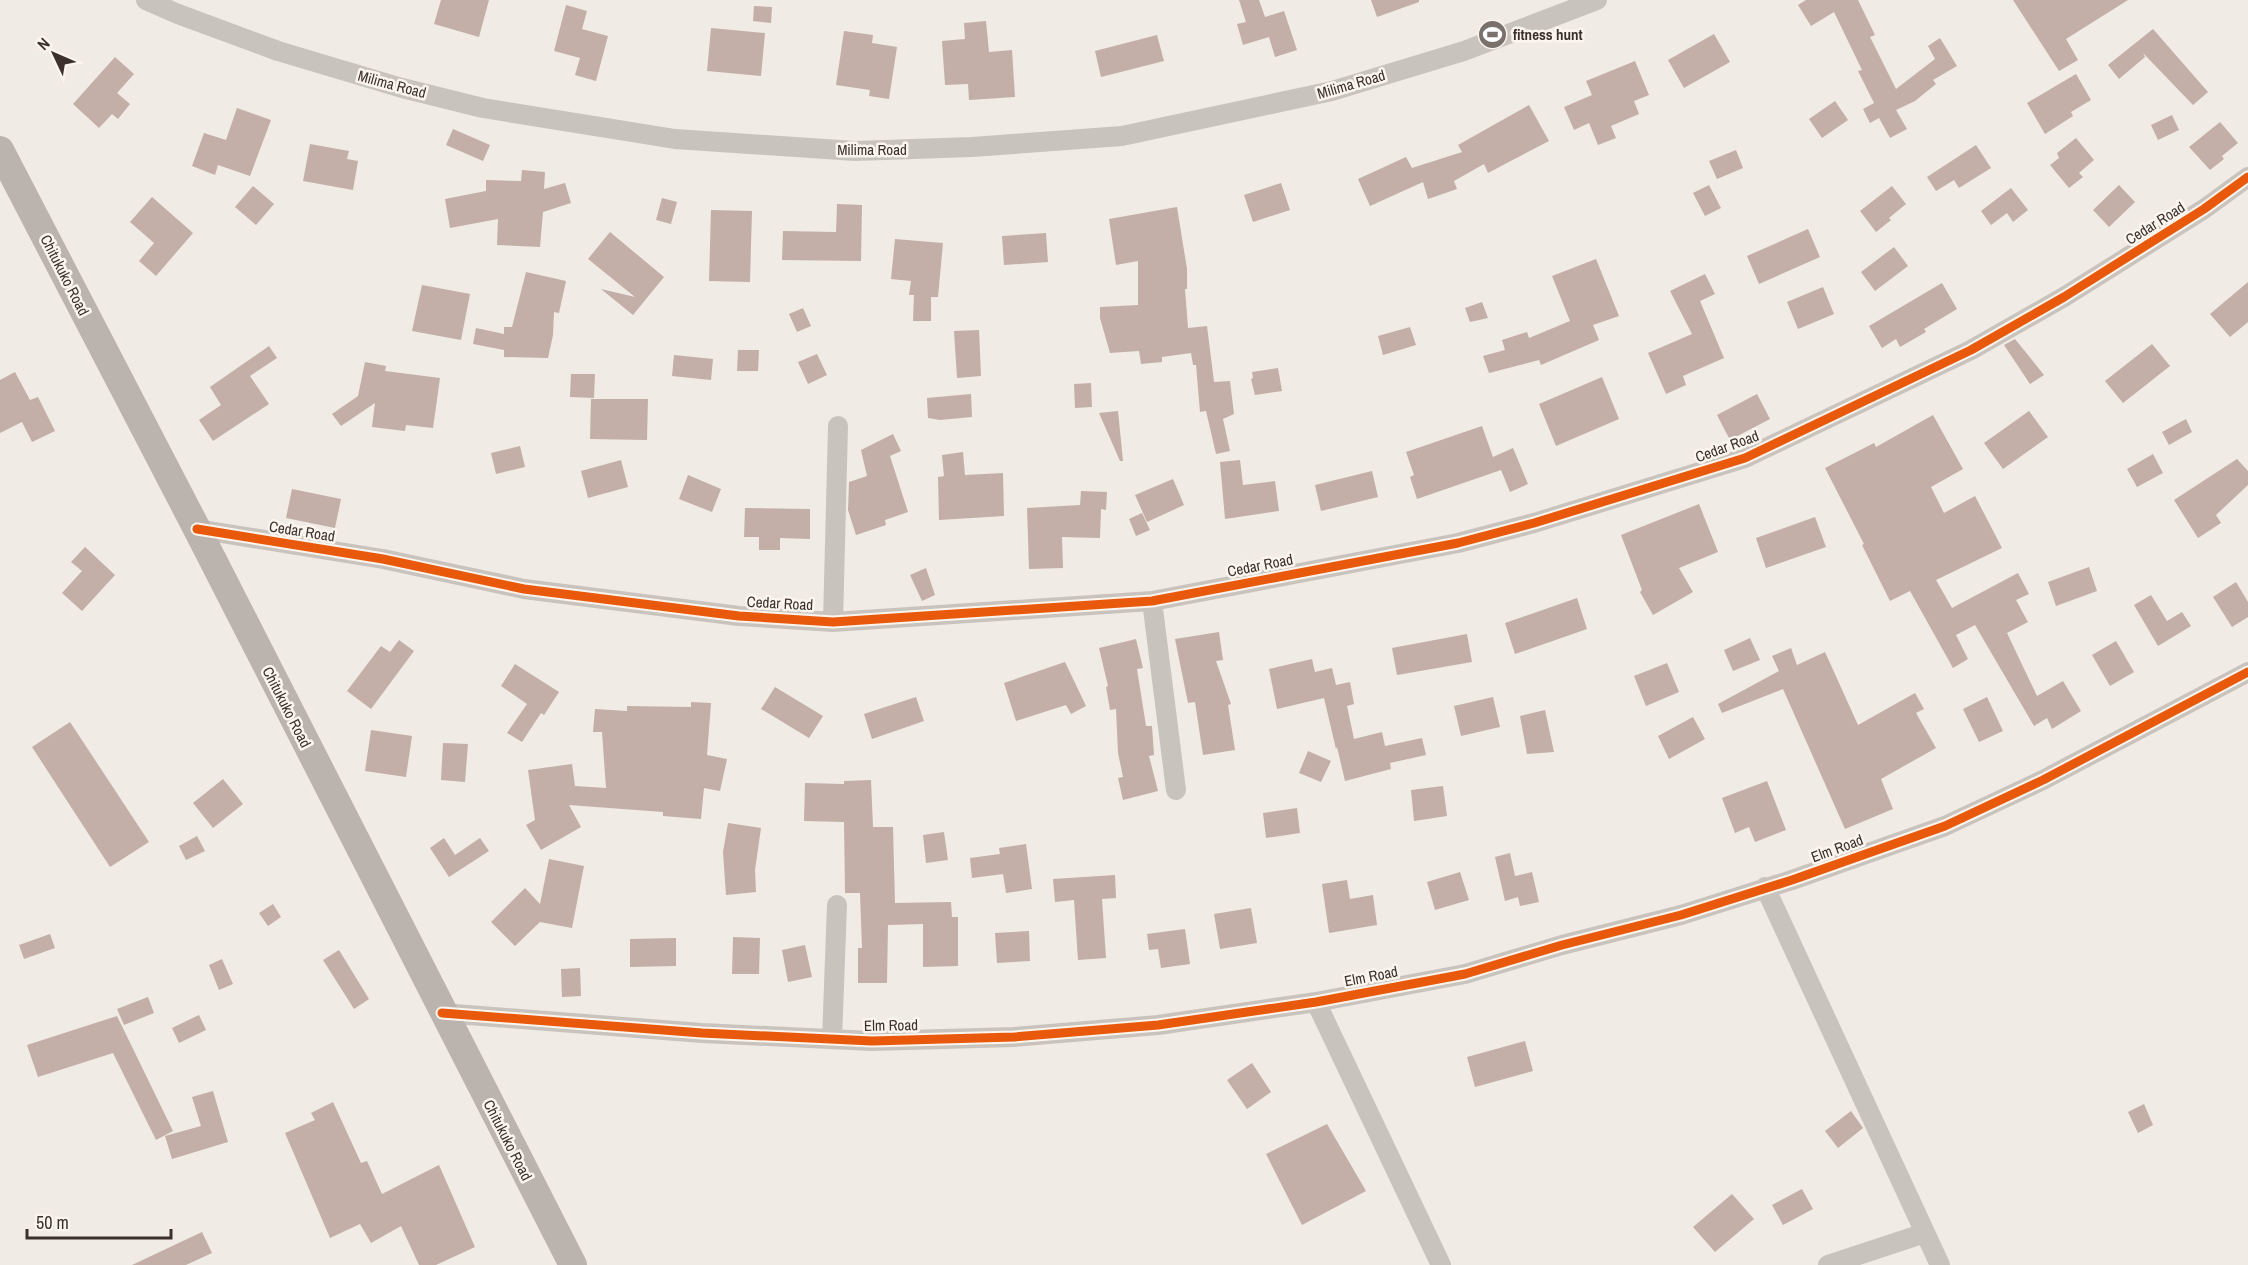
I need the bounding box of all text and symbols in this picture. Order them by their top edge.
sports icon: fitness hunt [1476,18,1508,50]
north arrow [24,24,84,84]
place label: fitness hunt [1513,24,1583,45]
text: N [32,33,54,55]
street label: Milima Road [1315,64,1387,104]
street label: Milima Road [356,65,428,103]
street label: Milima Road [837,139,907,160]
street label: Cedar Road [2121,197,2189,249]
street label: Chitukuko Road [36,231,94,319]
street label: Cedar Road [1692,425,1762,467]
street label: Cedar Road [268,515,336,547]
street label: Cedar Road [1225,548,1295,582]
street label: Cedar Road [746,591,814,615]
street label: Chitukuko Road [258,663,316,751]
street label: Elm Road [1808,829,1866,867]
street label: Elm Road [1342,961,1400,991]
street label: Elm Road [864,1014,918,1036]
street label: Chitukuko Road [479,1096,537,1184]
scale bar [27,1202,171,1240]
text: 50 m [36,1210,69,1235]

